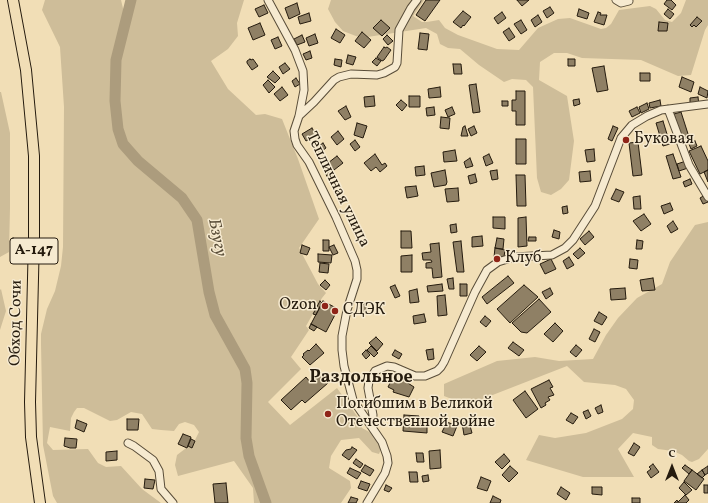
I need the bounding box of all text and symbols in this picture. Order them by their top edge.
street label: Тепличная улица [301,129,373,251]
place label: Буковая [634,130,694,150]
marker: Буковая [621,135,631,145]
water label: Бзугу [202,217,230,259]
road number: А-147 [10,238,58,264]
place label: Клуб [505,249,542,269]
marker: Клуб [492,254,502,264]
street label: Обход Сочи [7,280,27,366]
place label: Ozon [279,296,317,316]
marker: Ozon [320,301,330,311]
place label: СДЭК [343,301,385,321]
marker: СДЭК [330,306,340,316]
district label: Раздольное [309,368,413,390]
place label: Погибшим в Великой Отечественной войне [336,395,495,433]
marker: Погибшим в Великой Отечественной войне [323,409,333,419]
north arrow [652,447,692,487]
text: С [668,447,676,462]

